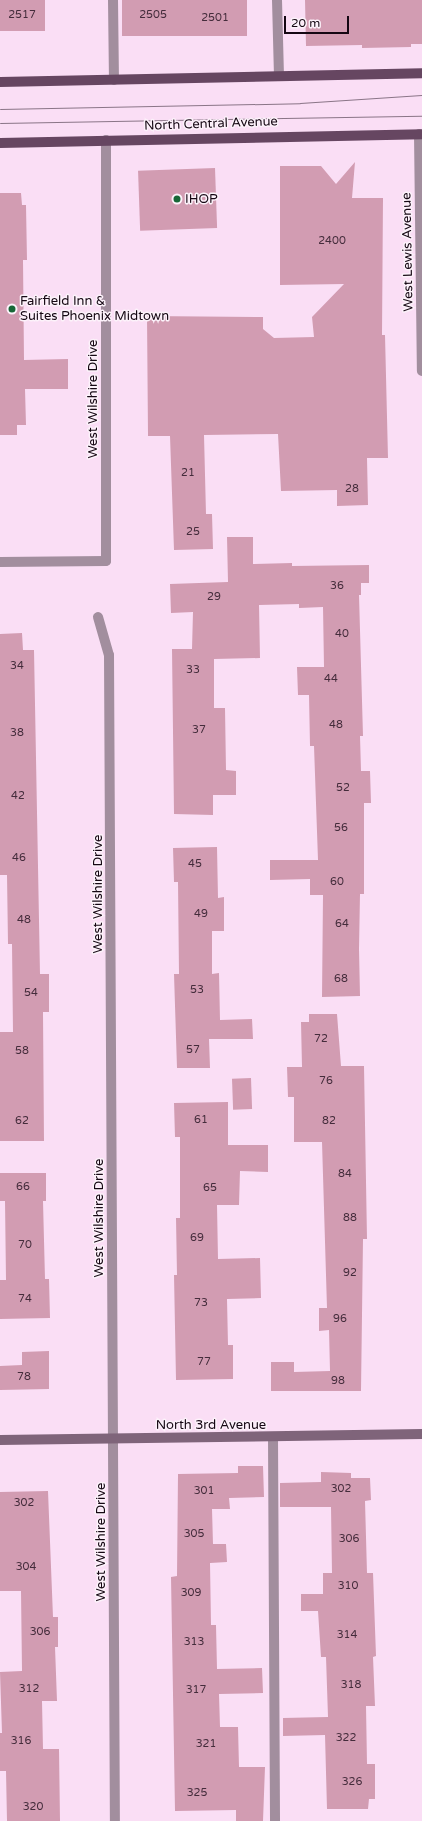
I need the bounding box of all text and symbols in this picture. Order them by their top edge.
house number: 2517 [8,8,36,22]
house number: 2505 [139,8,167,22]
scale bar [286,8,351,34]
house number: 2501 [201,11,229,25]
text: 20 m [291,16,320,30]
street label: North Central Avenue [144,114,278,134]
place label: IHOP [185,191,218,207]
street label: West Lewis Avenue [399,192,417,312]
marker: IHOP [172,194,182,204]
house number: 2400 [318,234,346,248]
place label: Fairfield Inn & Suites Phoenix Midtown [20,294,169,325]
marker: Fairfield Inn & Suites Phoenix Midtown [7,304,17,314]
street label: West Wilshire Drive [85,340,101,458]
house number: 21 [181,466,195,480]
house number: 28 [345,482,359,496]
house number: 25 [186,525,200,539]
house number: 36 [330,579,344,593]
house number: 29 [207,590,221,604]
house number: 40 [335,627,349,641]
house number: 34 [10,659,24,673]
house number: 33 [186,663,200,677]
house number: 44 [324,672,338,686]
house number: 48 [329,718,343,732]
house number: 37 [192,723,206,737]
house number: 38 [10,726,24,740]
house number: 52 [336,781,350,795]
house number: 42 [11,789,25,803]
house number: 56 [334,821,348,835]
street label: West Wilshire Drive [90,835,106,953]
house number: 46 [12,851,26,865]
house number: 45 [188,857,202,871]
house number: 60 [330,875,344,889]
house number: 49 [194,907,208,921]
house number: 48 [17,913,31,927]
house number: 64 [335,917,349,931]
house number: 68 [334,972,348,986]
house number: 53 [190,983,204,997]
house number: 54 [24,986,38,1000]
house number: 72 [314,1032,328,1046]
house number: 57 [186,1043,200,1057]
house number: 58 [15,1044,29,1058]
house number: 76 [319,1074,333,1088]
house number: 61 [194,1113,208,1127]
house number: 62 [15,1114,29,1128]
house number: 82 [322,1114,336,1128]
street label: West Wilshire Drive [91,1159,107,1277]
house number: 84 [338,1167,352,1181]
house number: 66 [16,1180,30,1194]
house number: 65 [203,1181,217,1195]
house number: 88 [343,1211,357,1225]
house number: 69 [190,1231,204,1245]
house number: 70 [18,1238,32,1252]
house number: 92 [343,1266,357,1280]
house number: 74 [18,1292,32,1306]
house number: 73 [194,1296,208,1310]
house number: 96 [333,1312,347,1326]
house number: 77 [197,1355,211,1369]
house number: 78 [17,1370,31,1384]
house number: 98 [331,1374,345,1388]
street label: North 3rd Avenue [156,1417,266,1433]
house number: 302 [331,1482,351,1496]
street label: West Wilshire Drive [93,1483,109,1601]
house number: 301 [194,1484,214,1498]
house number: 302 [14,1496,34,1510]
house number: 305 [184,1527,204,1541]
house number: 306 [339,1532,359,1546]
house number: 304 [16,1560,36,1574]
house number: 310 [338,1579,358,1593]
house number: 309 [181,1586,201,1600]
house number: 306 [30,1625,50,1639]
house number: 314 [337,1628,357,1642]
house number: 313 [184,1635,204,1649]
house number: 318 [341,1678,361,1692]
house number: 312 [19,1682,39,1696]
house number: 317 [186,1683,206,1697]
house number: 322 [336,1731,356,1745]
house number: 316 [11,1734,31,1748]
house number: 321 [196,1737,216,1751]
house number: 326 [342,1775,362,1789]
house number: 325 [187,1786,207,1800]
house number: 320 [23,1800,43,1814]

